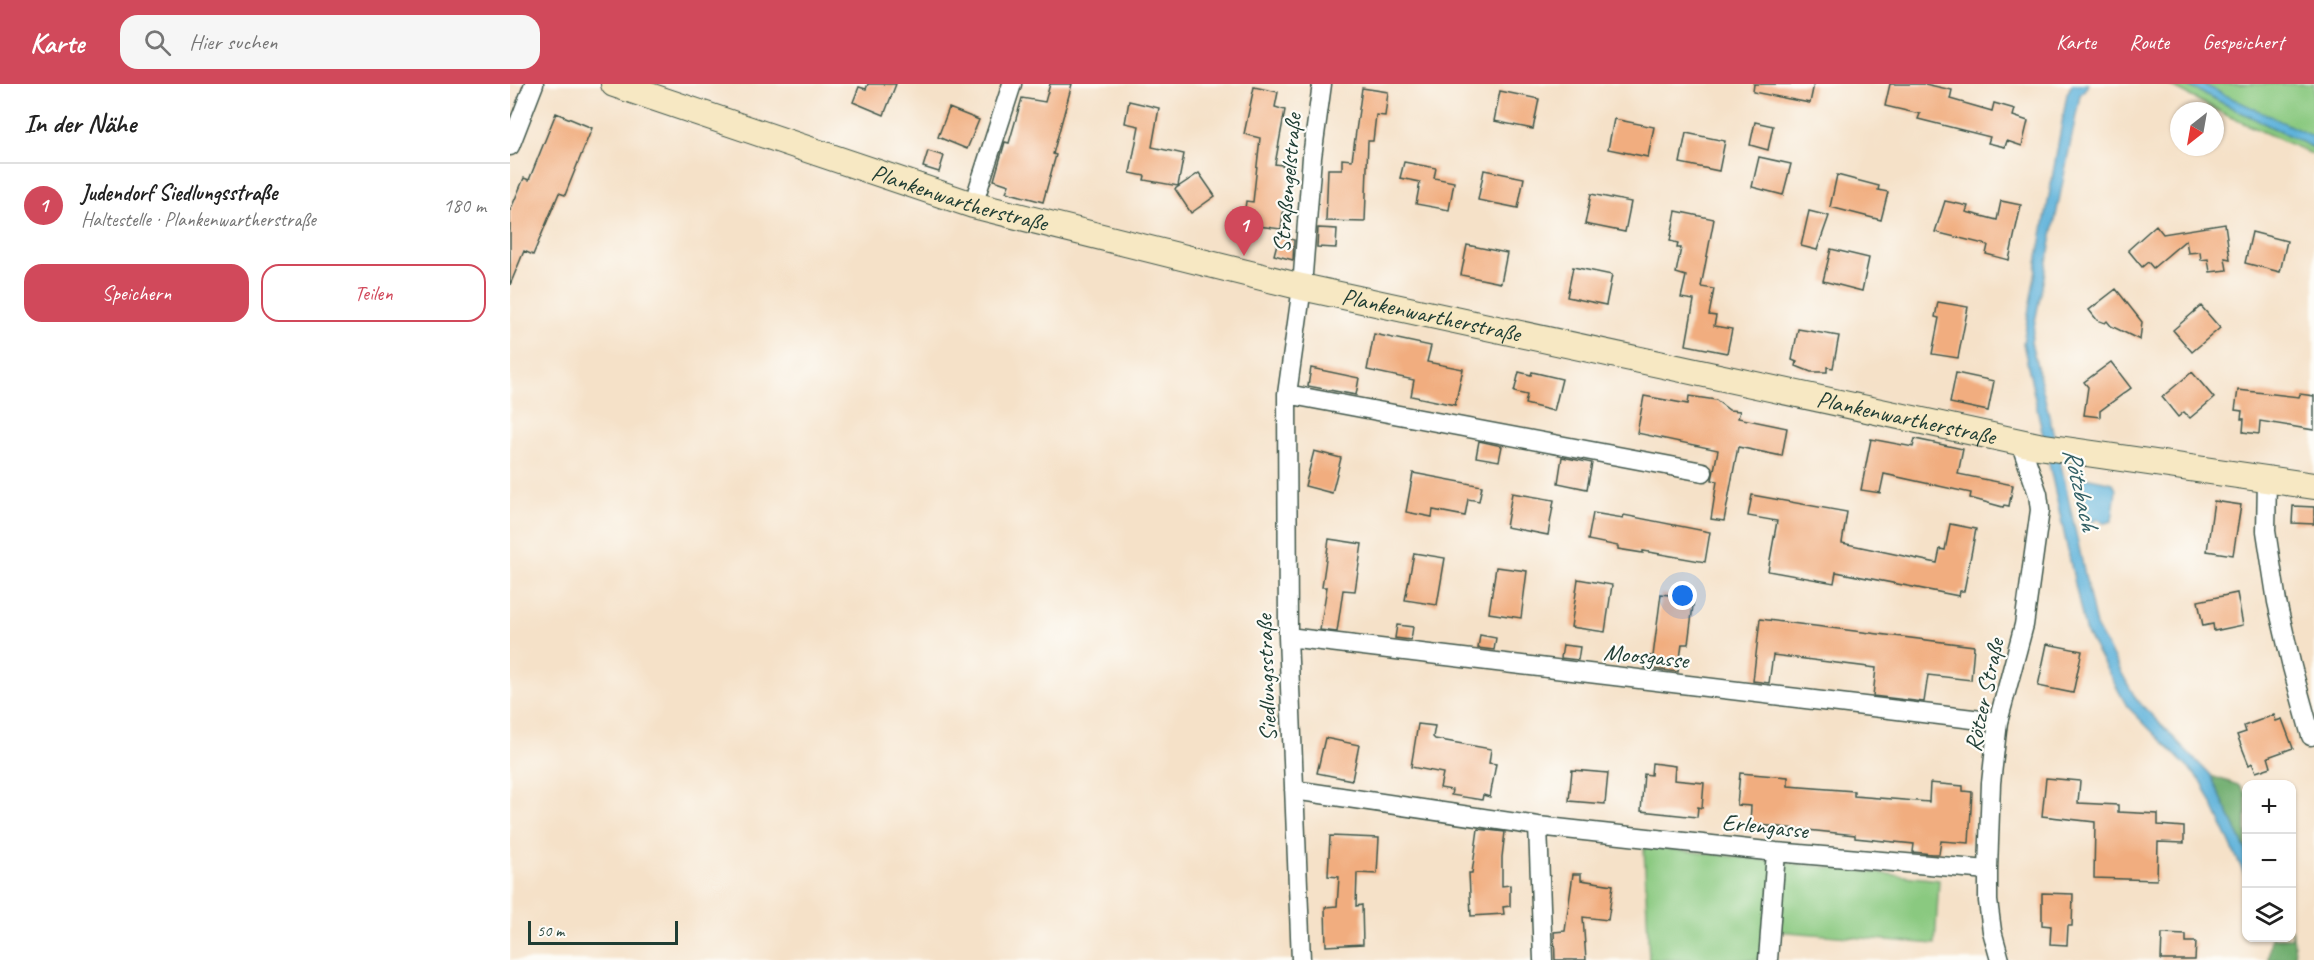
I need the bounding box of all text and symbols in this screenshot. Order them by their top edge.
search box [120,15,540,69]
text: Karte [30,25,84,60]
icon: search [141,26,174,59]
text: Hier suchen [189,28,278,56]
text: Karte [2056,29,2096,55]
text: Route [2129,29,2169,55]
text: Gespeichert [2202,29,2284,55]
north arrow [2170,102,2224,156]
text: In der Nähe [24,107,136,140]
street label: Straßengelstraße [1266,110,1308,254]
street label: Plankenwartherstraße [868,157,1053,239]
text: Judendorf Siedlungsstraße [81,179,277,207]
text: 1 [39,193,48,218]
text: 180 m [443,193,486,218]
pin: 1 [1224,206,1264,256]
text: Haltestelle · Plankenwartherstraße [81,207,316,232]
button: Speichern [24,264,249,322]
button: Teilen [261,264,486,322]
street label: Plankenwartherstraße [1339,281,1525,349]
street label: Plankenwartherstraße [1814,384,2000,452]
water label: Rötzbach [2056,445,2107,536]
your location [1668,581,1697,610]
street label: Siedlungsstraße [1249,612,1283,742]
street label: Rötzer Straße [1957,634,2011,754]
street label: Moosgasse [1602,637,1692,676]
map controls [2242,780,2296,942]
button: + [2242,780,2296,834]
street label: Erlengasse [1721,807,1812,846]
button: − [2242,834,2296,888]
button: layers [2242,888,2296,942]
scale bar [528,918,678,946]
text: 50 m [537,921,564,941]

